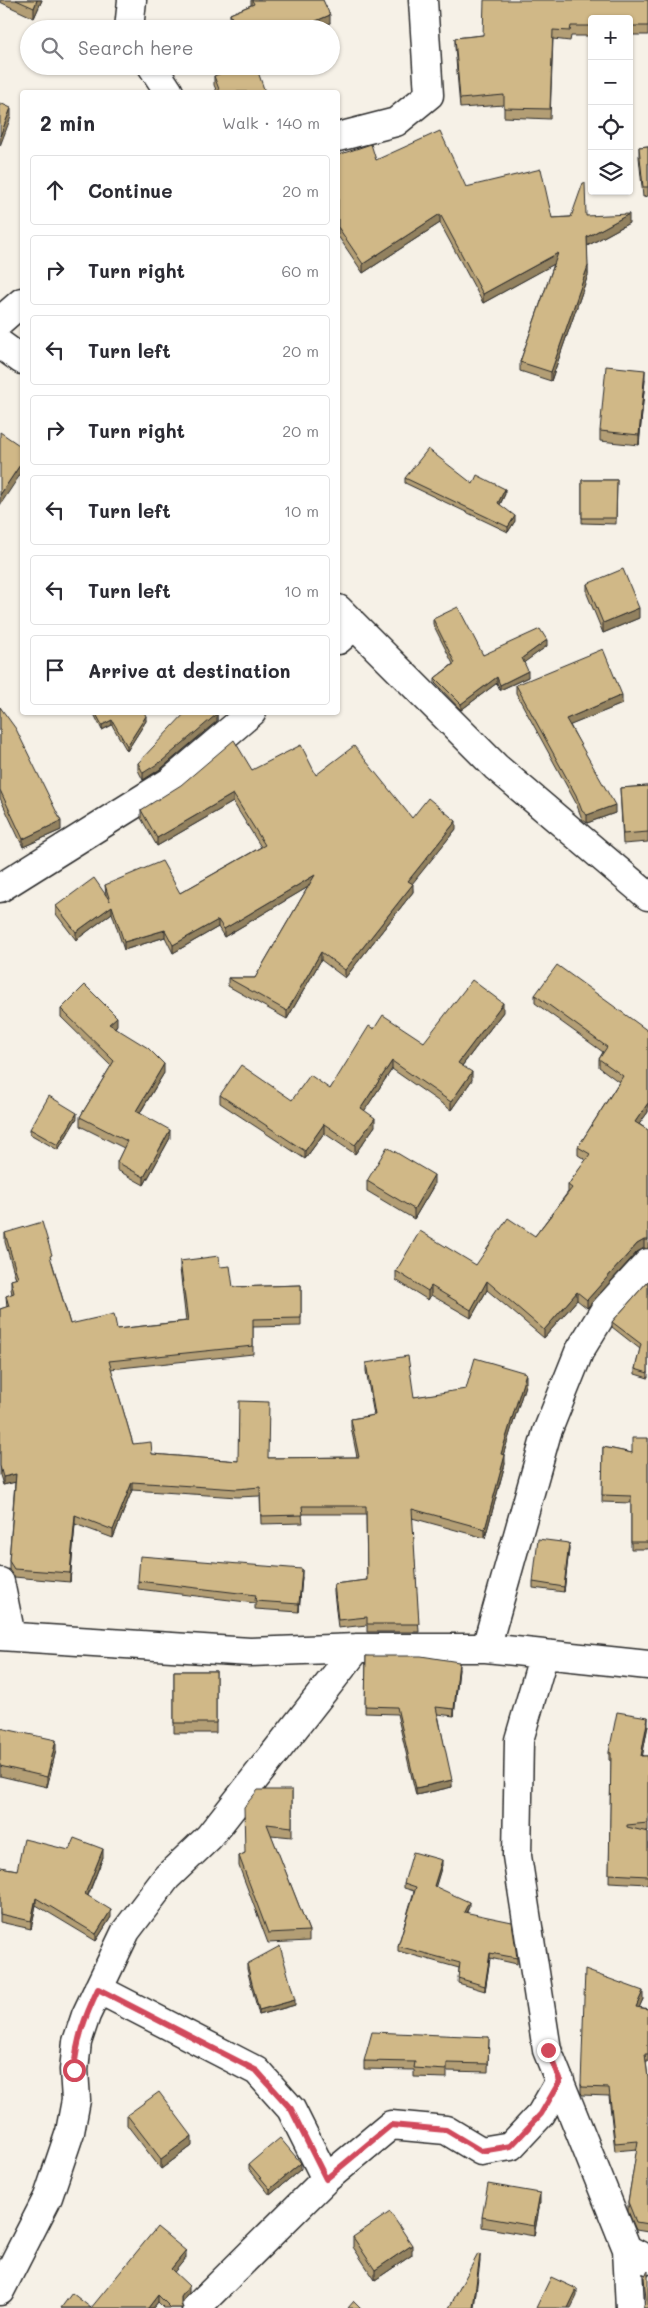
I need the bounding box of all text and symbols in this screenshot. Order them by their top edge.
map controls [588,15,633,195]
button: + [588,15,633,60]
search box [20,20,340,75]
icon: search [38,34,66,62]
text: Search here [78,35,194,60]
button: − [588,60,633,105]
button: locate [588,105,633,150]
text: 2 min [40,109,95,136]
text: Walk · 140 m [222,112,320,133]
button: layers [588,150,633,195]
icon: ahead [41,176,69,204]
text: Continue [88,178,173,203]
text: 20 m [282,180,319,201]
icon: right [41,256,69,284]
text: Turn right [88,258,185,283]
text: 60 m [282,260,319,281]
icon: left [41,336,69,364]
text: Turn left [88,338,171,363]
text: 20 m [282,340,319,361]
icon: right [41,416,69,444]
text: Turn right [88,418,185,443]
text: 20 m [282,420,319,441]
icon: left [41,496,69,524]
text: Turn left [88,498,171,523]
text: 10 m [284,500,319,521]
icon: left [41,576,69,604]
text: Turn left [88,578,171,603]
text: 10 m [284,580,319,601]
icon: arrive [41,656,69,684]
text: Arrive at destination [88,658,291,683]
route end [537,2039,560,2062]
route start [63,2059,86,2082]

